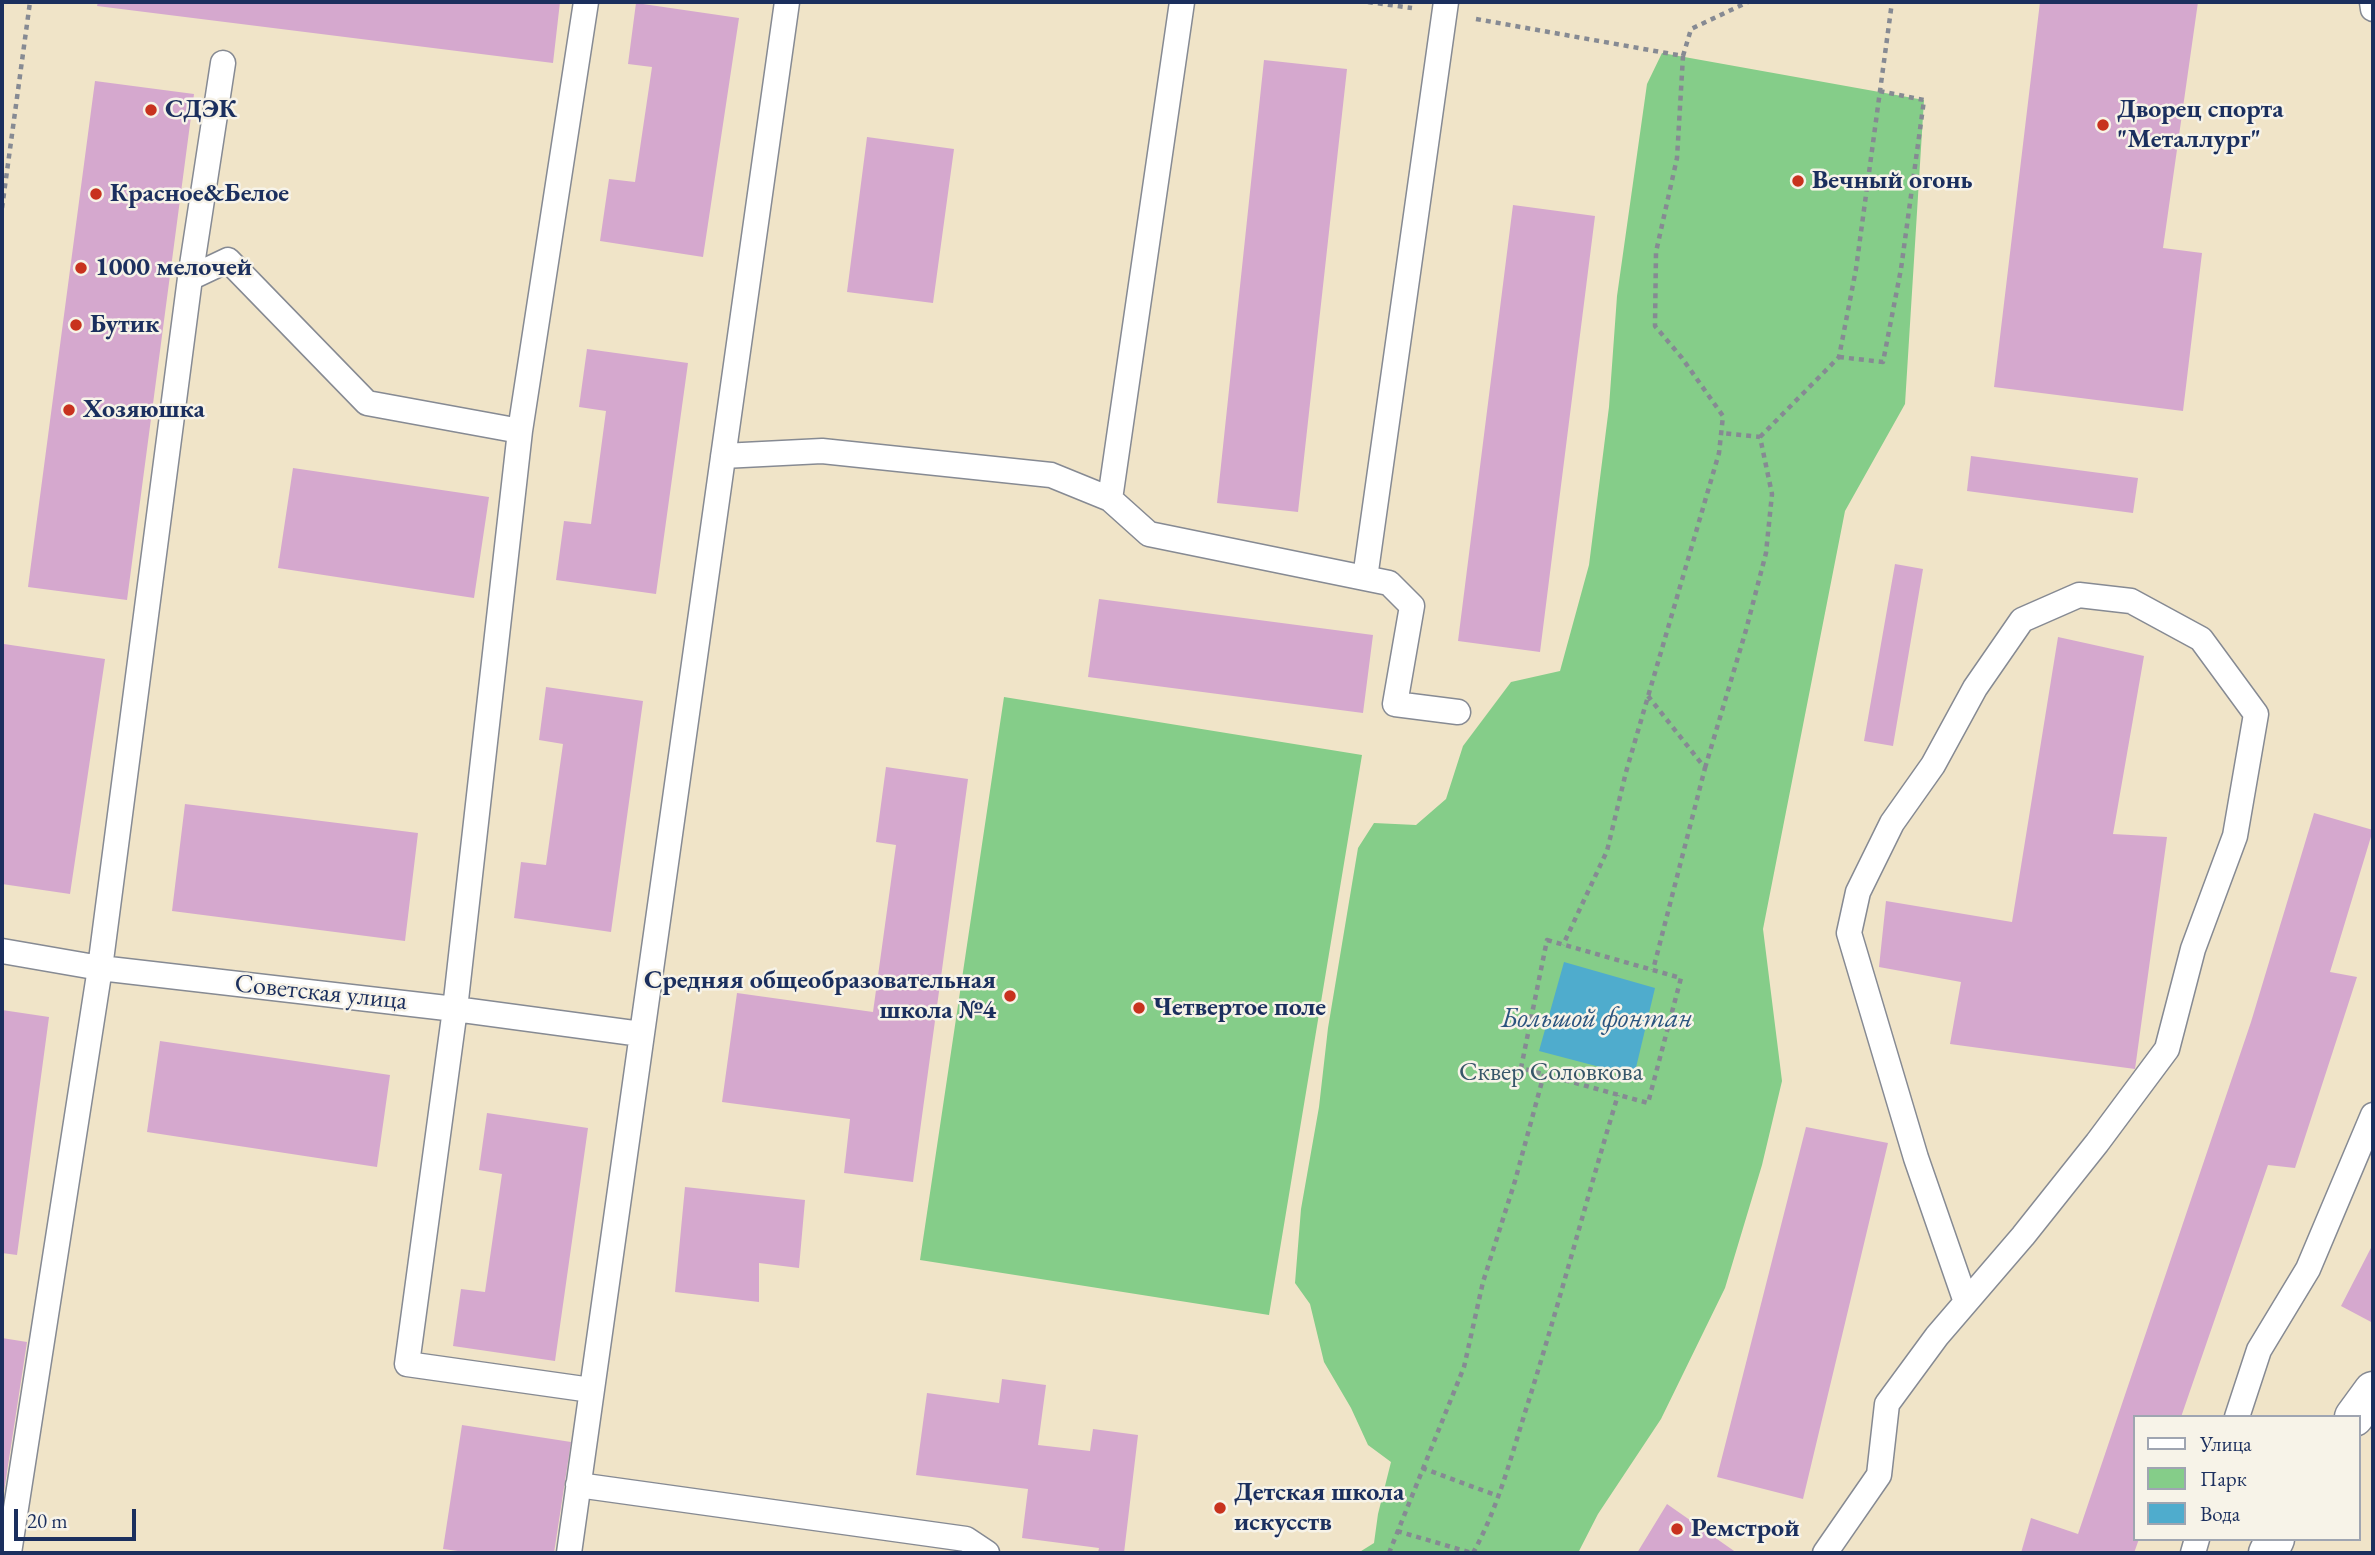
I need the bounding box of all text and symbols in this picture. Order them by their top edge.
place label: СДЭК [165,94,237,126]
place label: Дворец спорта "Металлург" [2117,94,2284,156]
marker: СДЭК [143,102,159,118]
marker: Дворец спорта "Металлург" [2095,117,2111,133]
place label: Вечный огонь [1812,165,1973,197]
marker: Вечный огонь [1790,173,1806,189]
place label: Красное&Белое [110,178,289,210]
marker: Красное&Белое [88,186,104,202]
place label: 1000 мелочей [95,252,252,284]
marker: 1000 мелочей [73,260,89,276]
place label: Бутик [90,309,159,341]
marker: Бутик [68,317,84,333]
place label: Хозяюшка [83,394,205,426]
marker: Хозяюшка [61,402,77,418]
place label: Средняя общеобразовательная школа №4 [644,965,996,1026]
street label: Советская улица [233,968,409,1018]
marker: Средняя общеобразовательная школа №4 [1002,988,1018,1004]
place label: Четвертое поле [1153,992,1326,1024]
marker: Четвертое поле [1131,1000,1147,1016]
water label: Большой фонтан [1501,1002,1693,1036]
park label: Сквер Соловкова [1459,1057,1643,1089]
legend [2134,1415,2361,1541]
text: Улица [2200,1430,2252,1457]
text: Парк [2200,1465,2247,1492]
place label: Детская школа искусств [1234,1477,1404,1538]
scale bar [18,1496,140,1540]
marker: Детская школа искусств [1212,1500,1228,1516]
text: Вода [2200,1500,2240,1527]
text: 20 m [27,1507,68,1534]
place label: Ремстрой [1691,1513,1799,1545]
marker: Ремстрой [1669,1521,1685,1537]

